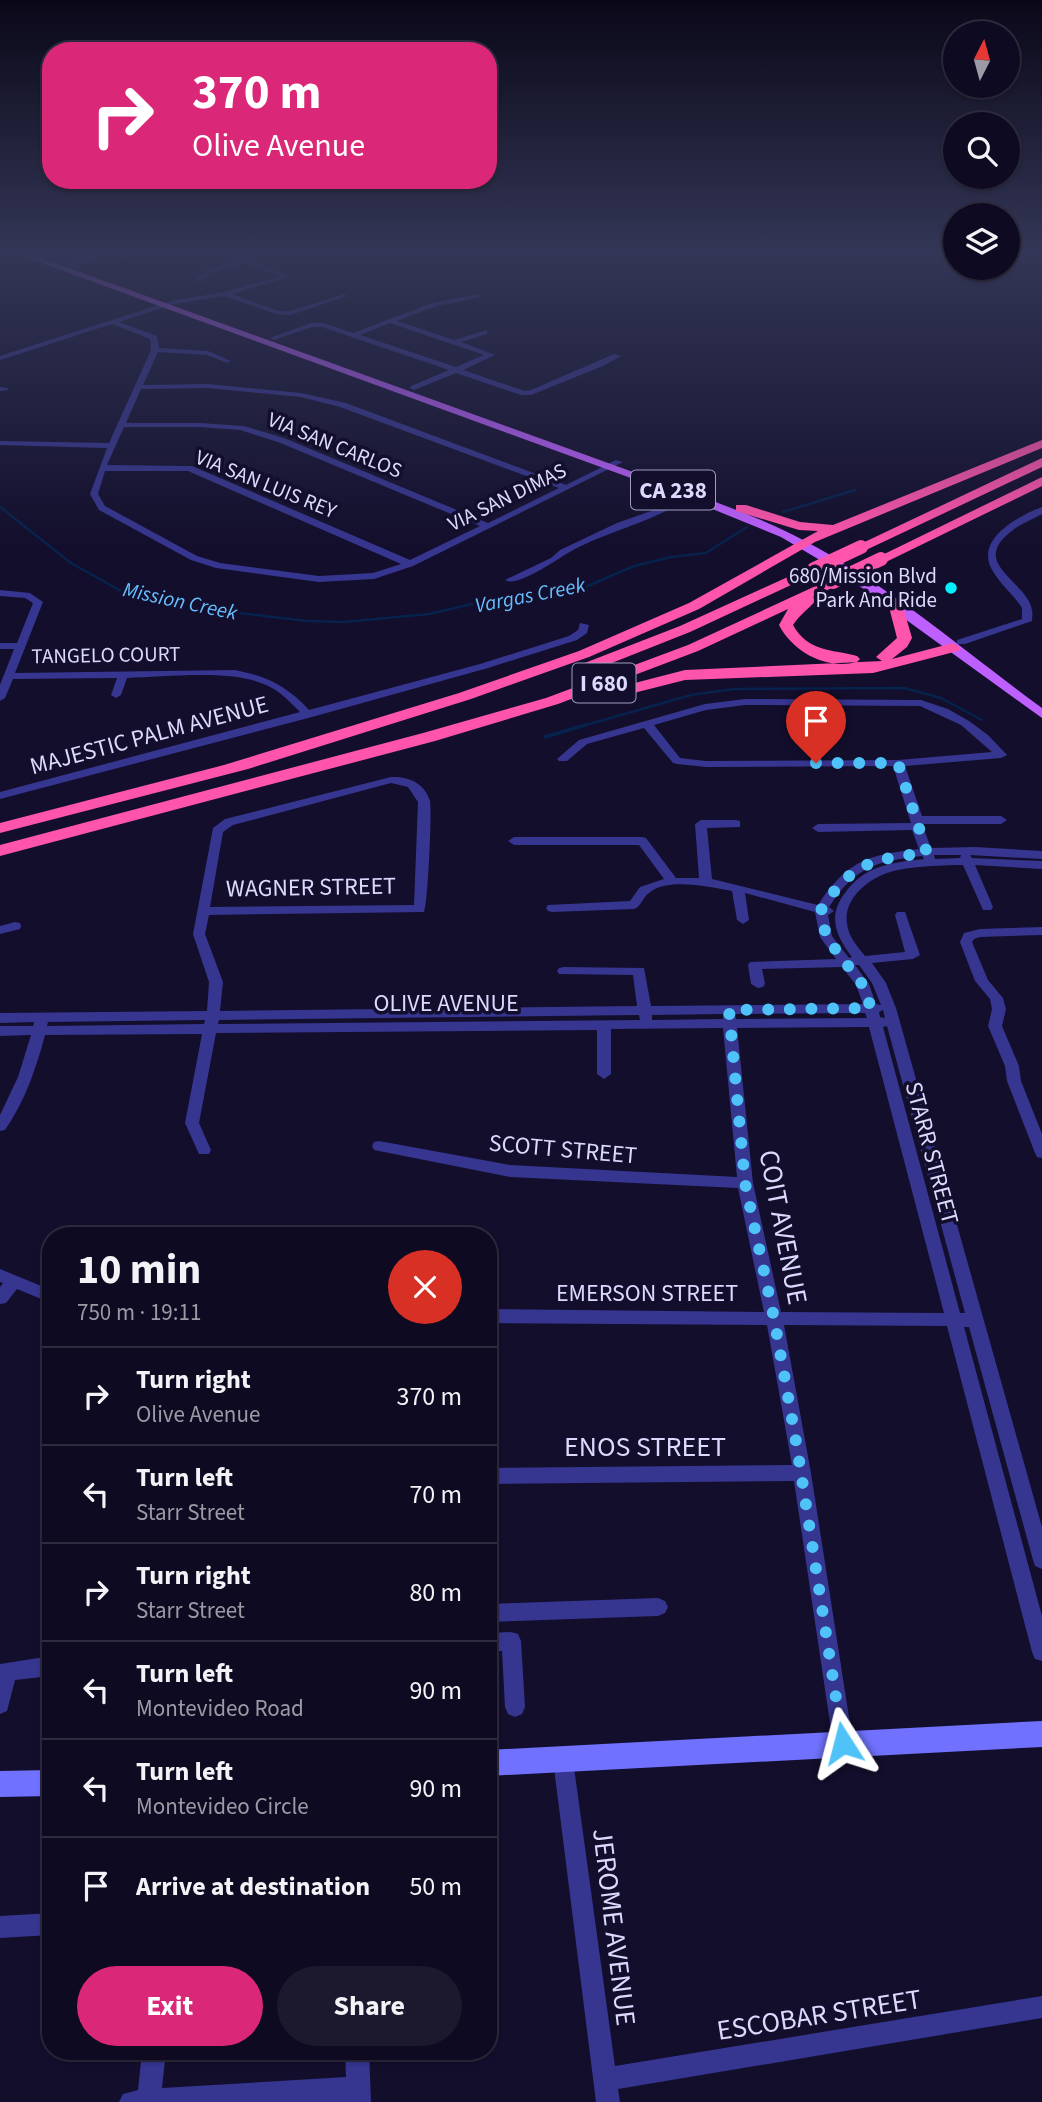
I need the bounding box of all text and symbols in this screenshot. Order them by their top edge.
north arrow [943,21,1020,98]
map controls [943,21,1020,280]
text: 370 m [192,58,321,128]
icon: right [77,70,168,161]
button: search [943,112,1020,189]
text: Olive Avenue [192,123,365,169]
button: layers [943,203,1020,280]
street label: VIA SAN CARLOS [263,404,407,486]
street label: VIA SAN LUIS REY [191,442,342,526]
street label: VIA SAN DIMAS [443,455,571,539]
road number: CA 238 [631,470,715,510]
place label: 680/Mission Blvd Park And Ride [789,561,937,615]
water label: Vargas Creek [472,569,589,620]
water label: Mission Creek [120,574,241,628]
marker: 680/Mission Blvd Park And Ride [943,580,959,596]
street label: TANGELO COURT [31,639,181,671]
road number: I 680 [572,664,636,702]
street label: MAJESTIC PALM AVENUE [26,687,272,784]
pin [786,691,846,763]
icon: arrive [797,702,835,740]
street label: WAGNER STREET [226,869,396,906]
street label: OLIVE AVENUE [373,986,519,1021]
street label: STARR STREET [896,1078,967,1228]
street label: SCOTT STREET [487,1126,639,1173]
street label: COIT AVENUE [748,1146,818,1308]
text: 10 min [77,1240,201,1300]
button: close [388,1250,462,1324]
street label: EMERSON STREET [556,1276,738,1311]
text: 750 m · 19:11 [77,1296,201,1329]
text: Turn right [136,1361,251,1398]
icon: right [77,1377,115,1415]
text: 370 m [396,1378,462,1415]
text: Olive Avenue [136,1398,260,1431]
street label: ENOS STREET [564,1427,726,1467]
text: Turn left [136,1459,233,1496]
icon: left [77,1475,115,1513]
text: 70 m [409,1476,462,1513]
text: Starr Street [136,1496,245,1529]
text: Turn right [136,1557,251,1594]
icon: right [77,1573,115,1611]
text: 80 m [409,1574,462,1611]
text: Starr Street [136,1594,245,1627]
text: Turn left [136,1655,233,1692]
icon: left [77,1671,115,1709]
text: 90 m [409,1672,462,1709]
text: Montevideo Road [136,1692,304,1725]
position arrow [806,1706,880,1780]
text: Turn left [136,1753,233,1790]
icon: left [77,1769,115,1807]
text: 90 m [409,1770,462,1807]
text: Montevideo Circle [136,1790,309,1823]
street label: JEROME AVENUE [582,1826,646,2028]
icon: arrive [77,1867,115,1905]
text: Arrive at destination [136,1868,370,1905]
text: 50 m [409,1868,462,1905]
button: Exit [77,1966,263,2046]
button: Share [277,1966,462,2046]
street label: ESCOBAR STREET [714,1979,924,2051]

